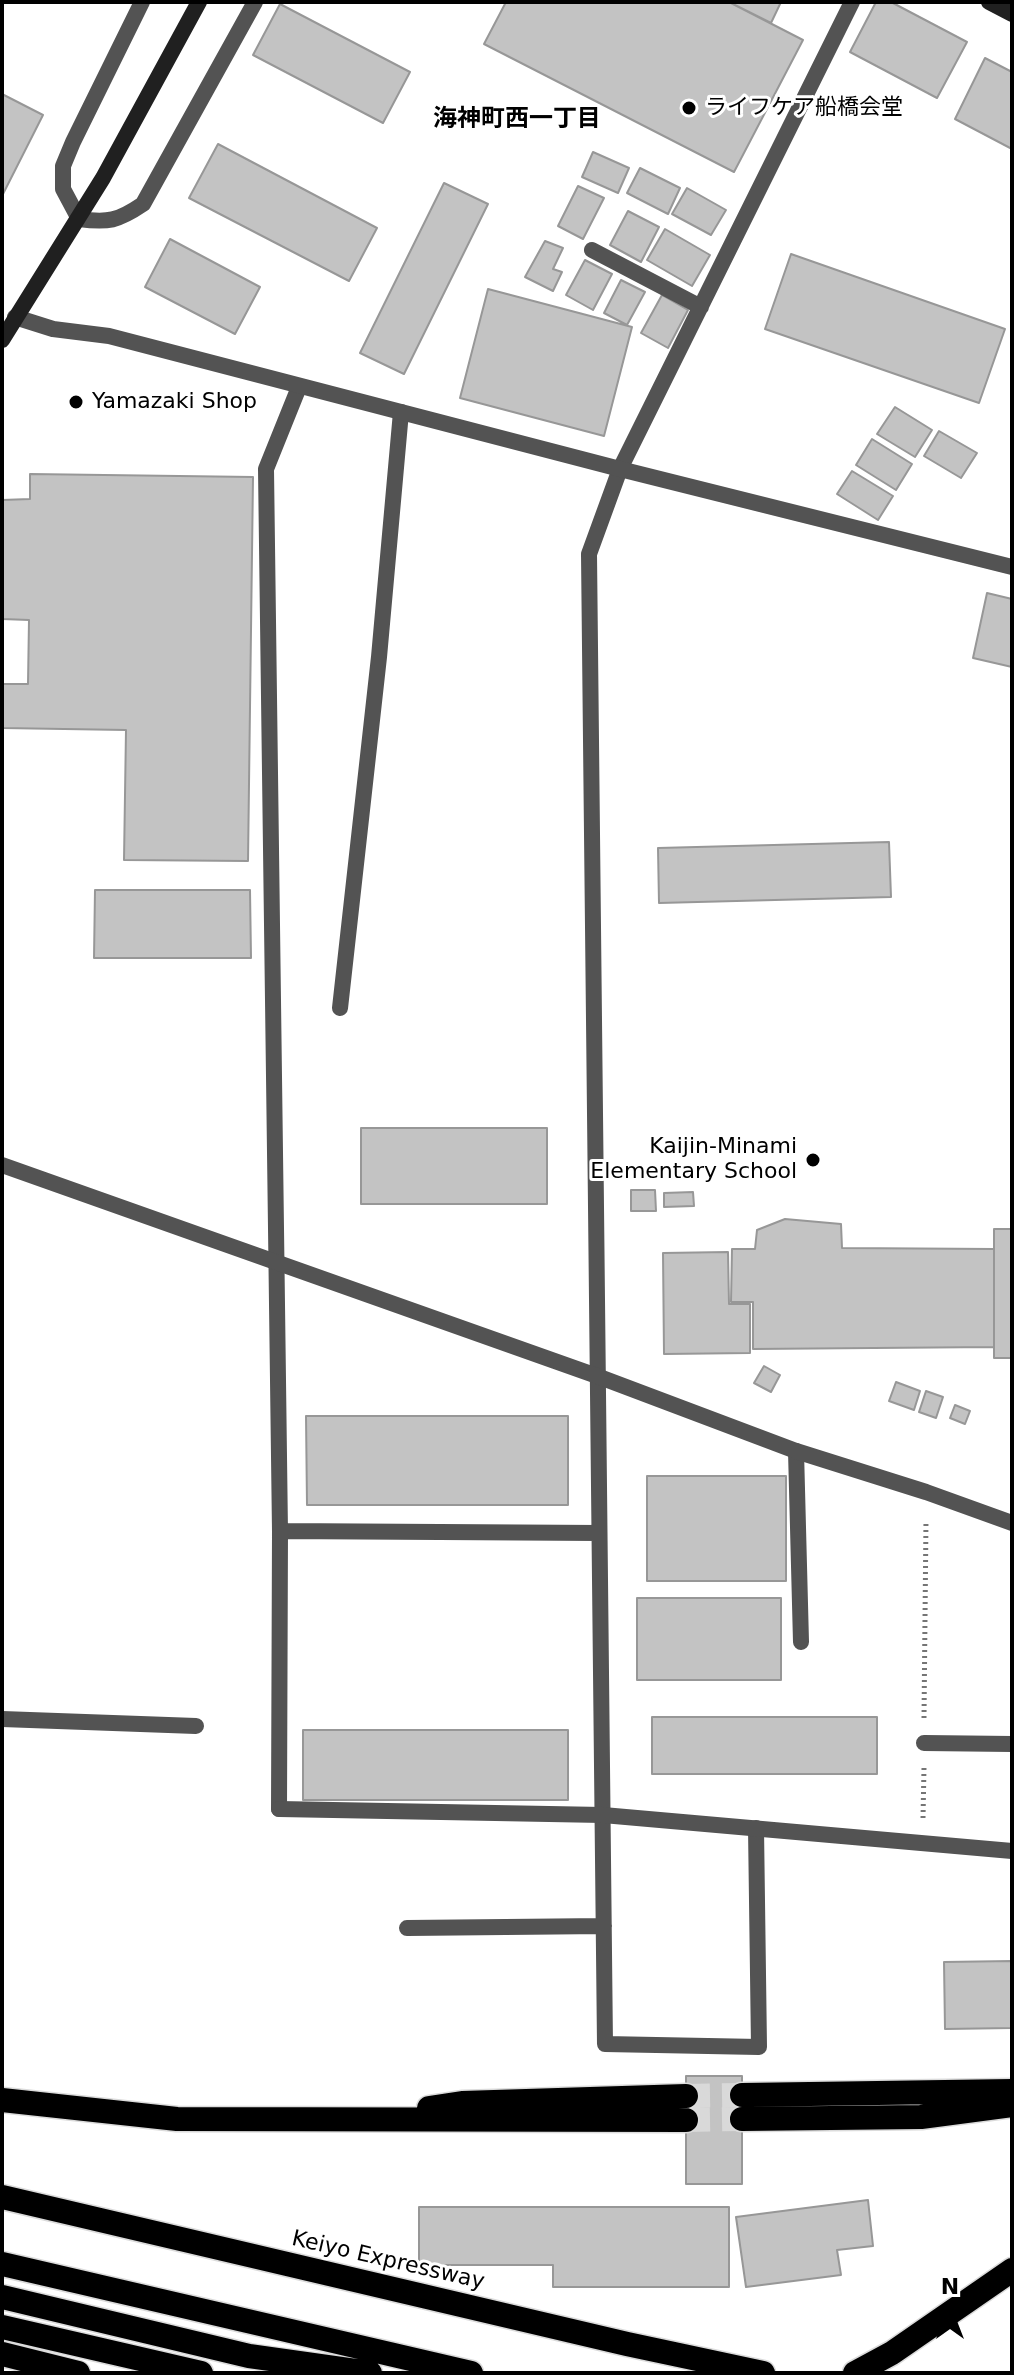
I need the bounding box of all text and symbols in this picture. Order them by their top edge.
place label: ライフケア船橋会堂 [705,95,903,121]
marker: ライフケア船橋会堂 [680,99,698,117]
district label: 海神町西一丁目 [433,106,601,134]
place label: Yamazaki Shop [92,389,257,415]
marker: Yamazaki Shop [67,393,85,411]
place label: Kaijin-Minami Elementary School [590,1134,797,1186]
marker: Kaijin-Minami Elementary School [804,1151,822,1169]
street label: Keiyo Expressway [289,2226,487,2296]
north arrow [910,2271,990,2351]
text: N [941,2274,959,2299]

